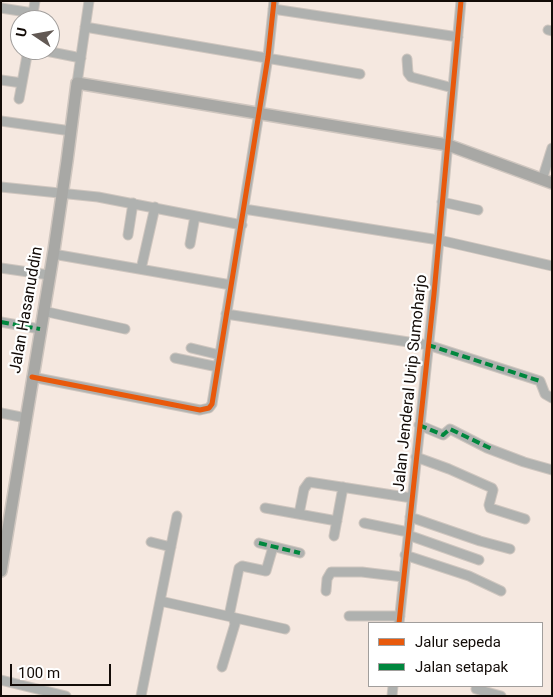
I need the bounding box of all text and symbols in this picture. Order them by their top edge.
north arrow [10,10,60,60]
text: U [13,26,30,38]
street label: Jalan Hasanuddin [6,245,48,375]
street label: Jalan Jenderal Urip Sumoharjo [390,273,432,493]
legend [368,622,543,687]
text: Jalur sepeda [415,633,501,651]
scale bar [12,654,114,686]
text: Jalan setapak [415,658,508,676]
text: 100 m [18,664,60,682]

